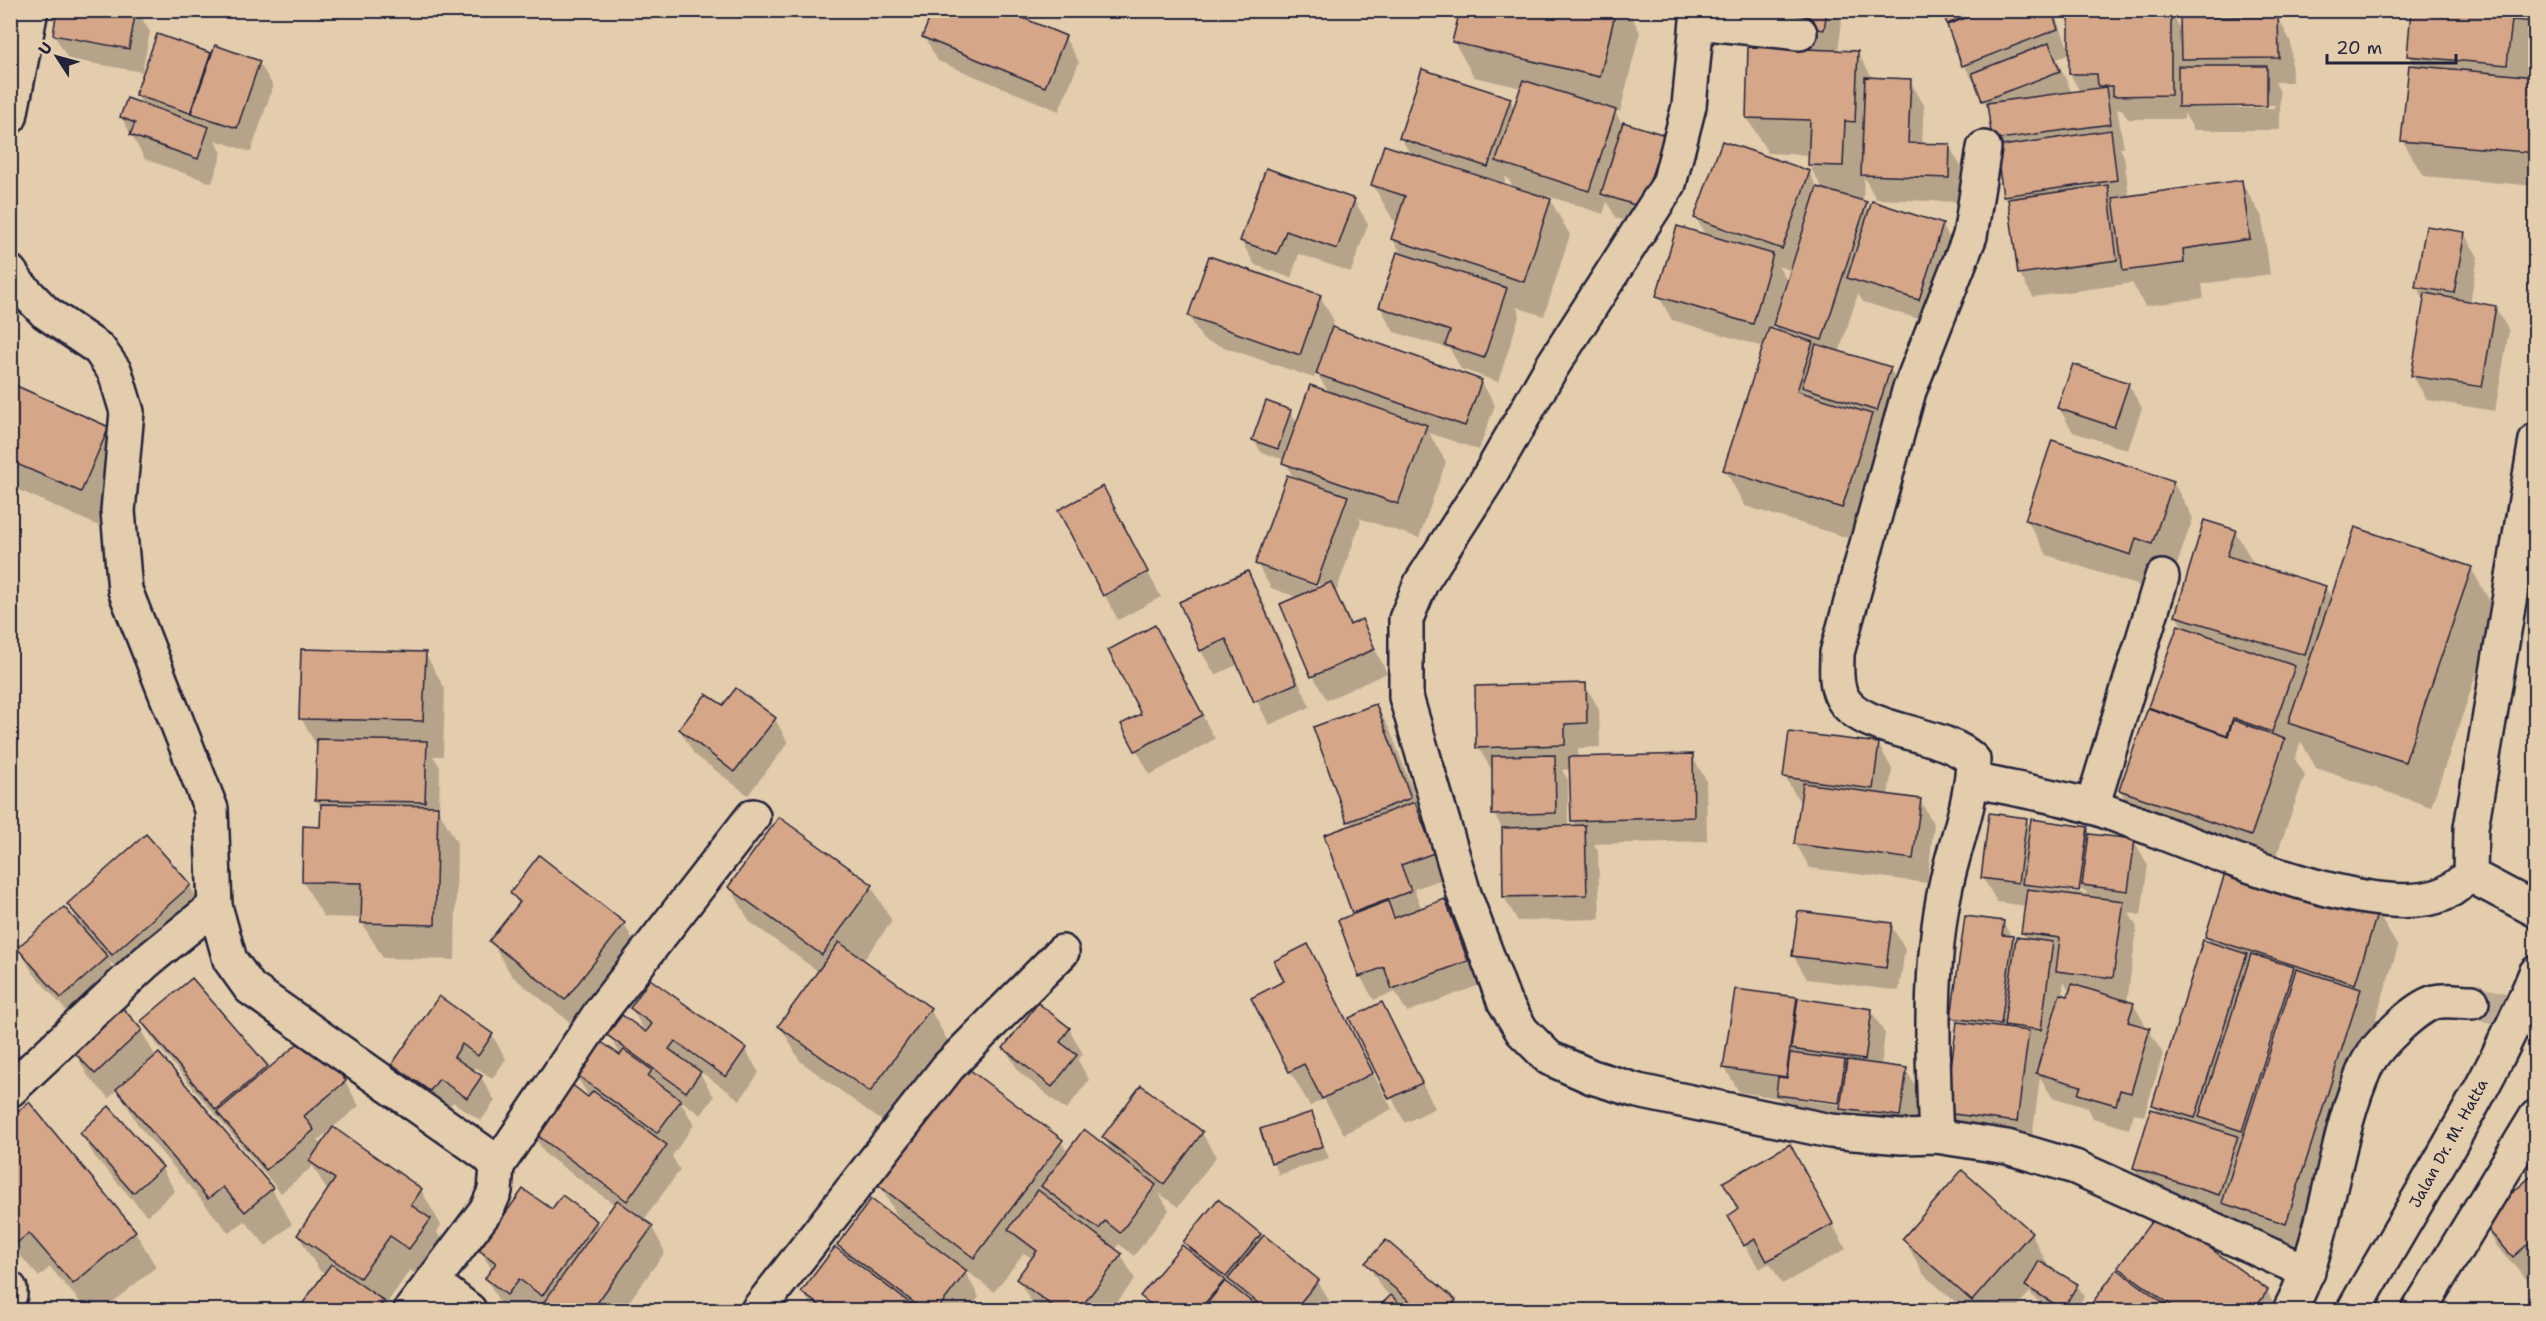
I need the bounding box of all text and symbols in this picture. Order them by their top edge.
north arrow [27,27,87,87]
scale bar [2327,27,2456,65]
text: 20 m [2336,36,2382,60]
text: U [34,38,57,59]
street label: Jalan Dr. M. Hatta [2404,1075,2493,1211]

